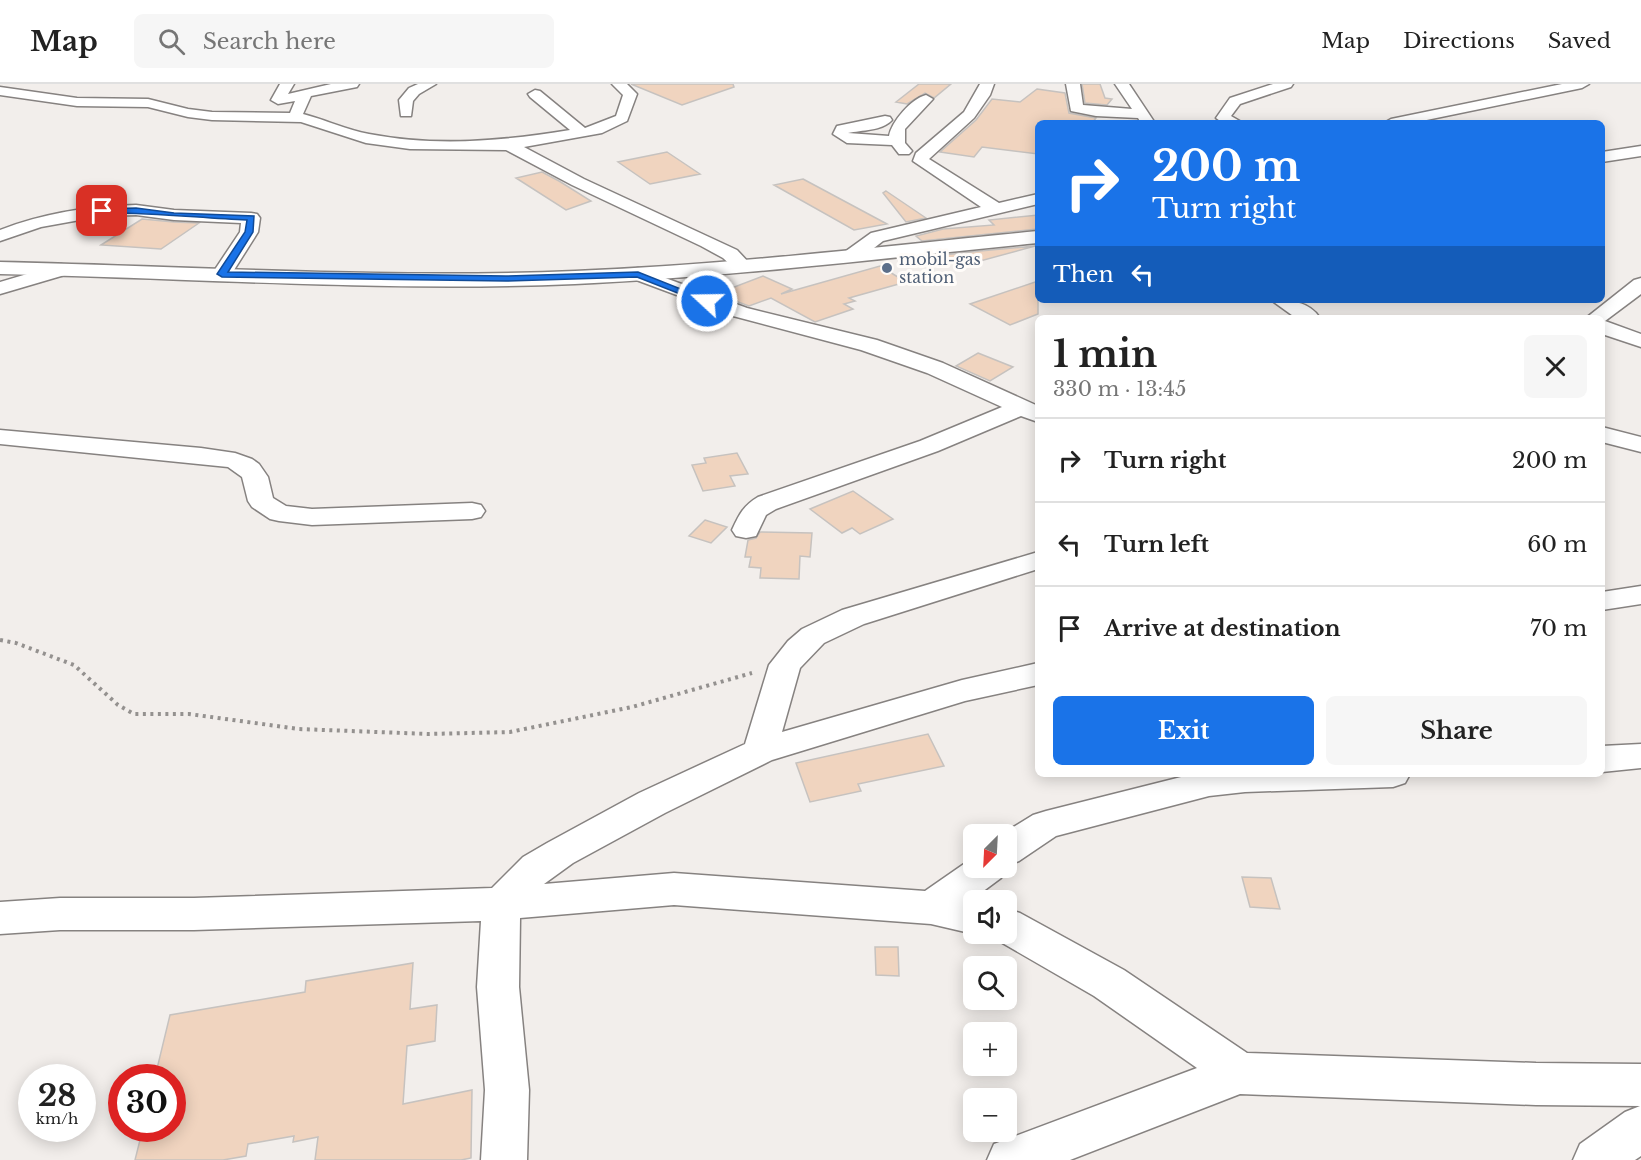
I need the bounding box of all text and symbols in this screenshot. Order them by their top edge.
search box [134,14,554,68]
text: Map [30,24,98,59]
icon: search [155,25,188,58]
text: Search here [203,28,336,55]
text: Map [1321,28,1370,54]
text: Directions [1403,28,1515,54]
text: Saved [1548,28,1611,54]
text: 200 m [1152,140,1300,192]
icon: right [1053,144,1131,222]
pin [76,185,127,236]
text: Turn right [1152,192,1296,225]
icon: arrive [85,194,118,227]
place label: mobil-gas station [899,249,981,287]
icon: left [1126,258,1159,291]
marker: mobil-gas station [880,261,894,275]
text: Then [1053,261,1114,288]
position arrow [675,269,739,333]
text: 1 min [1053,332,1157,377]
button: close [1524,335,1587,398]
text: 330 m · 13:45 [1053,377,1186,401]
icon: right [1053,444,1086,477]
text: Turn right [1104,447,1226,474]
text: 200 m [1512,447,1587,474]
icon: left [1053,528,1086,561]
text: Turn left [1104,531,1209,558]
text: 60 m [1527,531,1587,558]
icon: arrive [1053,612,1086,645]
text: Arrive at destination [1104,615,1341,642]
text: 70 m [1530,615,1587,642]
button: Exit [1053,696,1314,765]
button: Share [1326,696,1587,765]
north arrow [963,824,1017,878]
map controls [963,824,1017,1142]
button: sound [963,890,1017,944]
button: search [963,956,1017,1010]
button: + [963,1022,1017,1076]
speed limit sign: 30 [108,1064,186,1142]
text: 28 [38,1077,76,1114]
button: − [963,1088,1017,1142]
text: km/h [36,1109,78,1128]

